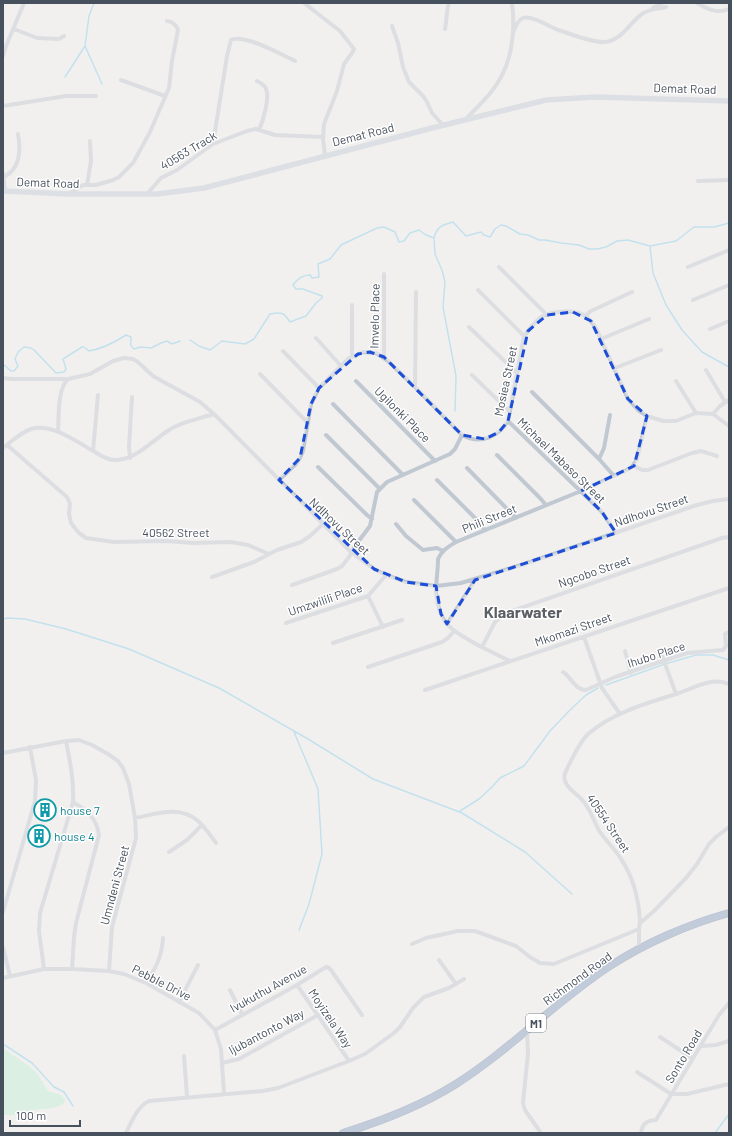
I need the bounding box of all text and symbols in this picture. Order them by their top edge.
street label: Demat Road [653,80,717,96]
street label: Demat Road [331,120,395,148]
street label: 40563 Track [157,128,219,172]
street label: Demat Road [16,174,80,190]
street label: Imvelo Place [366,283,382,349]
street label: Mosiea Street [491,345,519,417]
street label: Ugilonki Place [372,383,434,445]
street label: Michael Mabaso Street [515,414,609,506]
street label: Ndlhovu Street [612,491,690,529]
street label: Ndlhovu Street [307,494,373,558]
street label: Phili Street [460,501,518,535]
street label: 40562 Street [142,525,210,539]
street label: Ngcobo Street [556,552,632,590]
street label: Umzwilili Place [286,580,364,618]
district label: Klaarwater [484,602,562,621]
street label: Mkomazi Street [533,609,613,649]
street label: Ihubo Place [625,638,687,670]
street label: 40554 Street [584,791,634,855]
building icon: house 7 [32,797,58,823]
place label: house 7 [60,803,100,817]
building icon: house 4 [26,823,52,849]
place label: house 4 [54,829,95,843]
street label: Umndeni Street [97,844,131,926]
street label: Richmond Road [540,948,614,1008]
street label: Pebble Drive [130,961,194,1003]
street label: Ivukuthu Avenue [227,961,309,1015]
street label: Moyizela Way [306,986,356,1051]
street label: Ijubantonto Way [226,1005,307,1057]
road number: M1 [526,1014,546,1032]
street label: Sonto Road [662,1027,704,1085]
scale bar [10,1102,80,1128]
text: 100 m [16,1108,46,1122]

